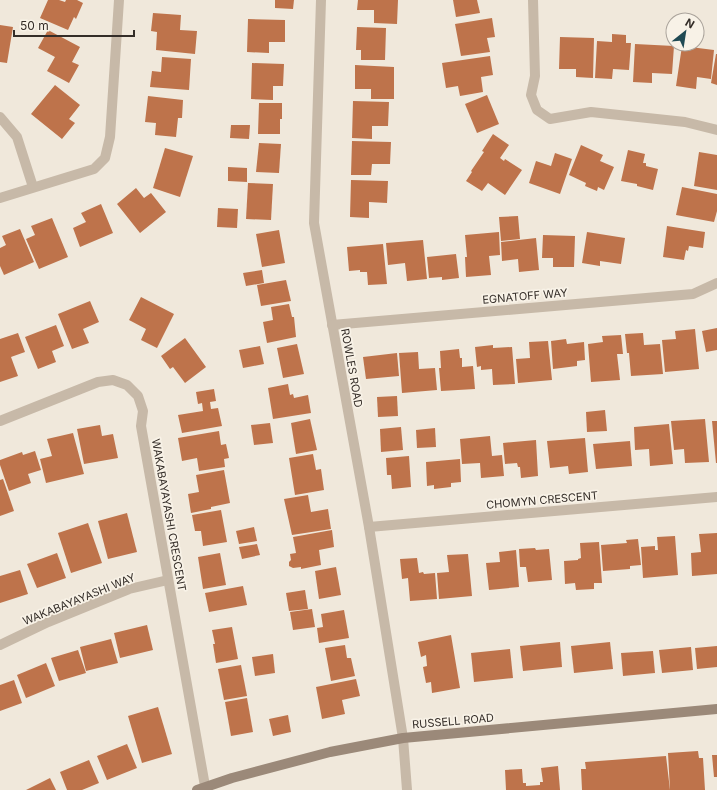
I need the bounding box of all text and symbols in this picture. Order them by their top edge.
scale bar [14,12,134,38]
north arrow [665,12,705,52]
text: N [683,15,697,31]
text: 50 m [20,18,49,33]
street label: EGNATOFF WAY [482,285,569,307]
street label: ROWLES ROAD [338,327,366,409]
street label: WAKABAYAYASHI CRESCENT [149,438,189,592]
street label: CHOMYN CRESCENT [485,488,599,512]
street label: WAKABAYAYASHI WAY [21,570,138,628]
street label: RUSSELL ROAD [411,710,495,732]

